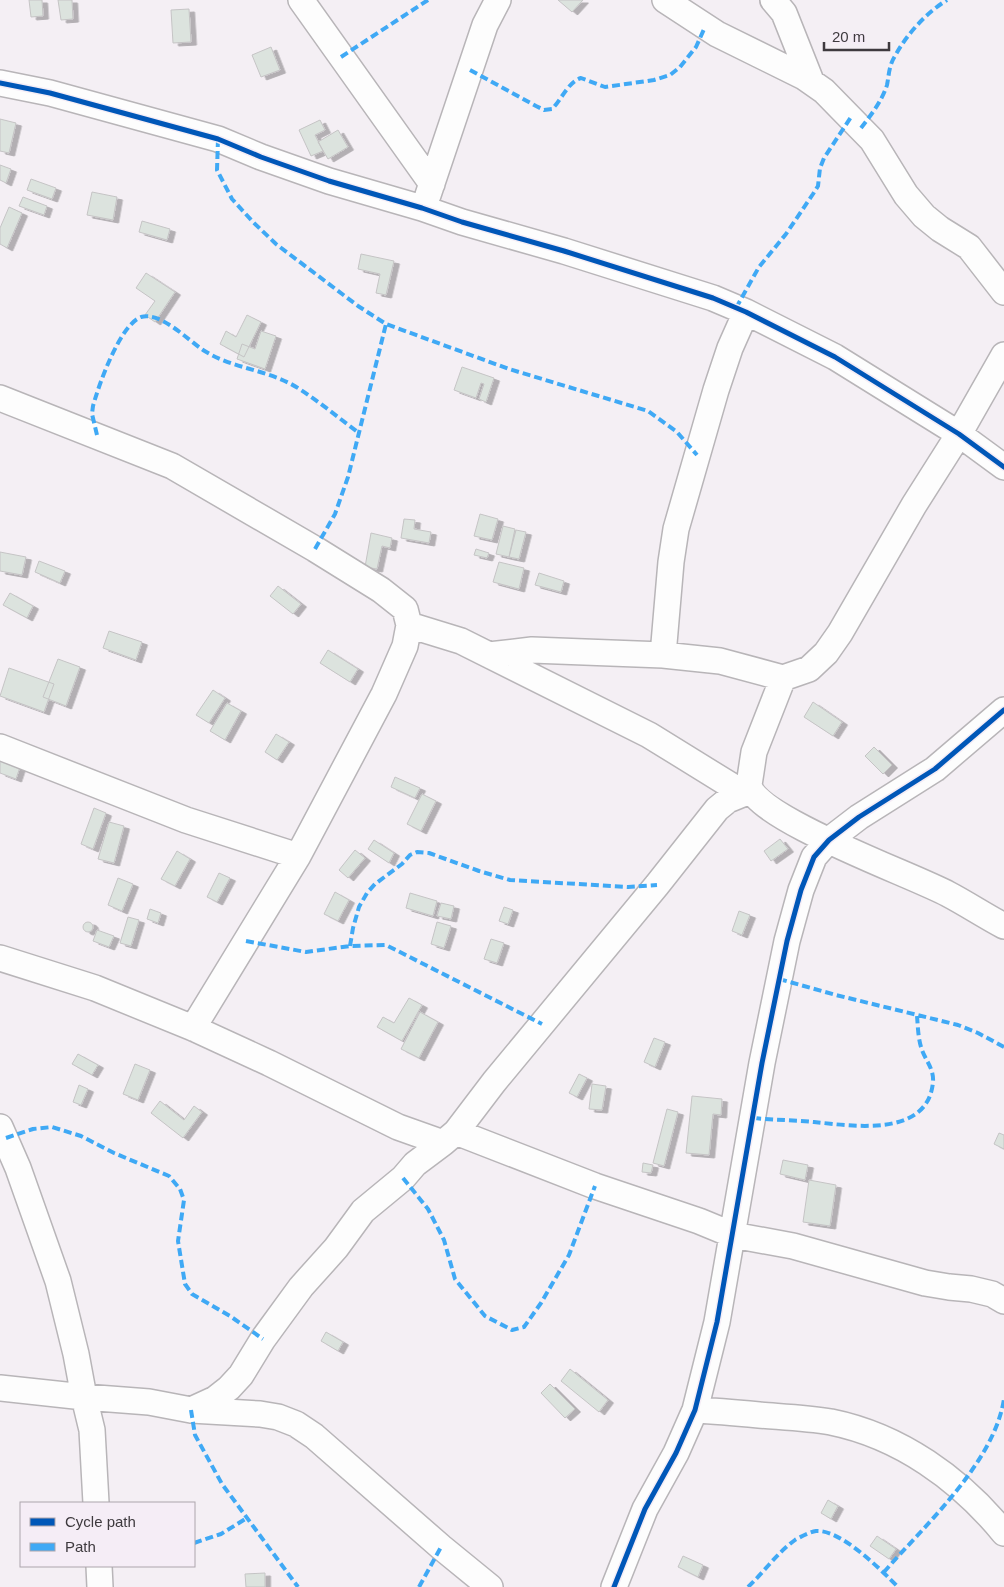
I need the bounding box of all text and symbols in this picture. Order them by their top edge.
scale bar [824,20,889,52]
text: 20 m [832,28,865,45]
legend [20,1502,195,1567]
text: Cycle path [65,1513,136,1530]
text: Path [65,1538,96,1555]

